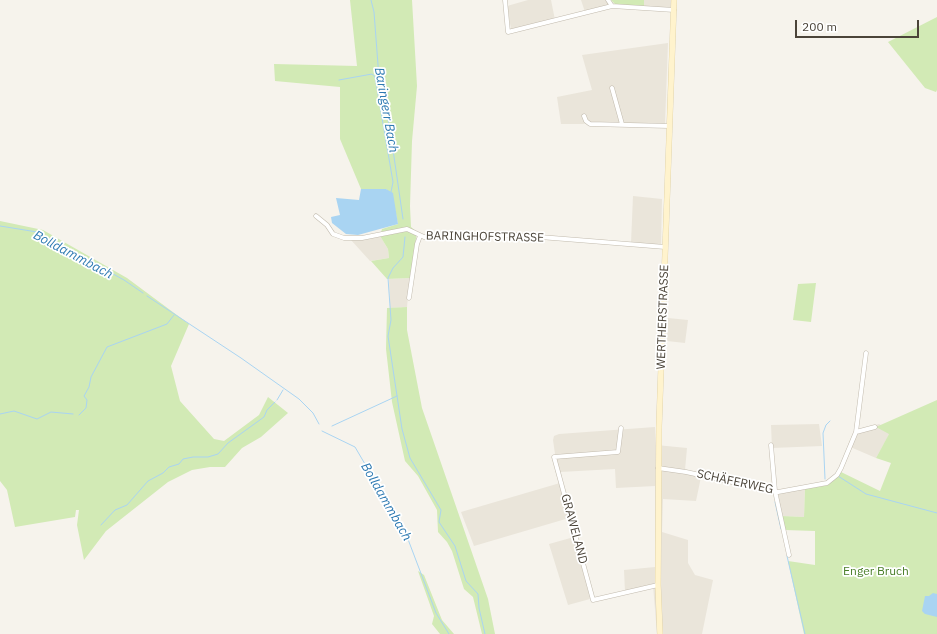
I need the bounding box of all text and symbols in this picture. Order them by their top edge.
scale bar [797,12,921,38]
text: 200 m [802,19,837,34]
water label: Baringerr Bach [371,66,401,154]
water label: Bolldammbach [31,227,115,283]
street label: BARINGHOFSTRASSE [426,229,544,245]
street label: WERTHERSTRASSE [654,264,672,370]
water label: Bolldammbach [357,460,415,544]
street label: SCHÄFERWEG [695,467,775,497]
street label: GRAWELAND [558,492,590,566]
park label: Enger Bruch [843,565,909,579]

